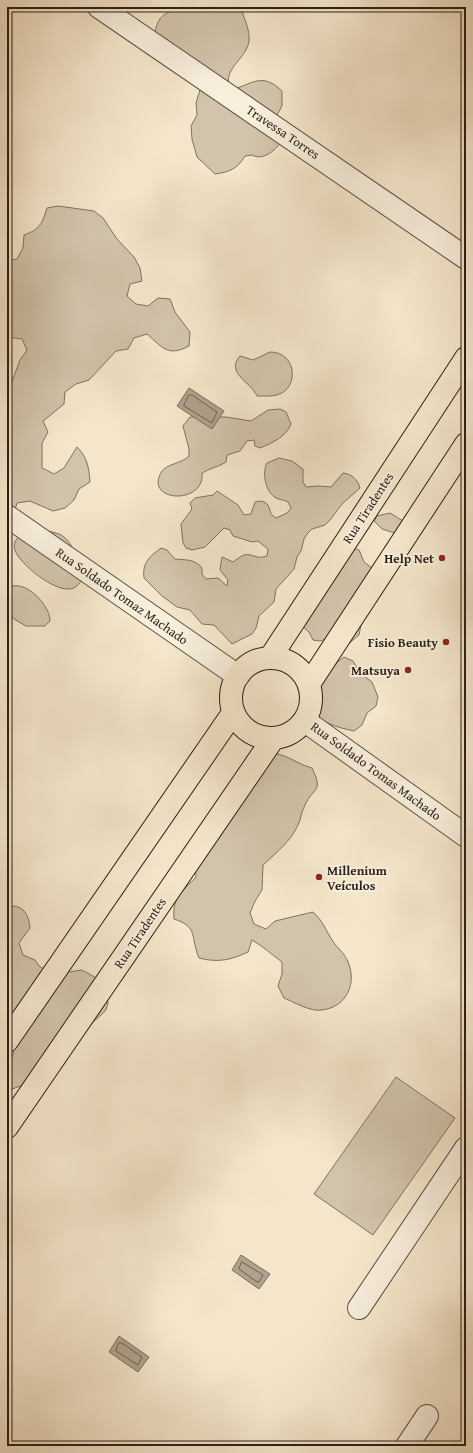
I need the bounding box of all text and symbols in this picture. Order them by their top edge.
street label: Travessa Torres [242,100,324,164]
street label: Rua Tiradentes [338,468,398,548]
street label: Rua Soldado Tomaz Machado [52,543,192,649]
place label: Help Net [384,549,434,568]
marker: Help Net [437,553,447,563]
place label: Fisio Beauty [368,633,438,652]
marker: Fisio Beauty [441,637,451,647]
place label: Matsuya [351,661,400,680]
marker: Matsuya [403,665,413,675]
street label: Rua Soldado Tomas Machado [307,717,445,825]
place label: Millenium Veículos [327,861,388,895]
marker: Millenium Veículos [314,872,324,882]
street label: Rua Tiradentes [109,894,171,972]

